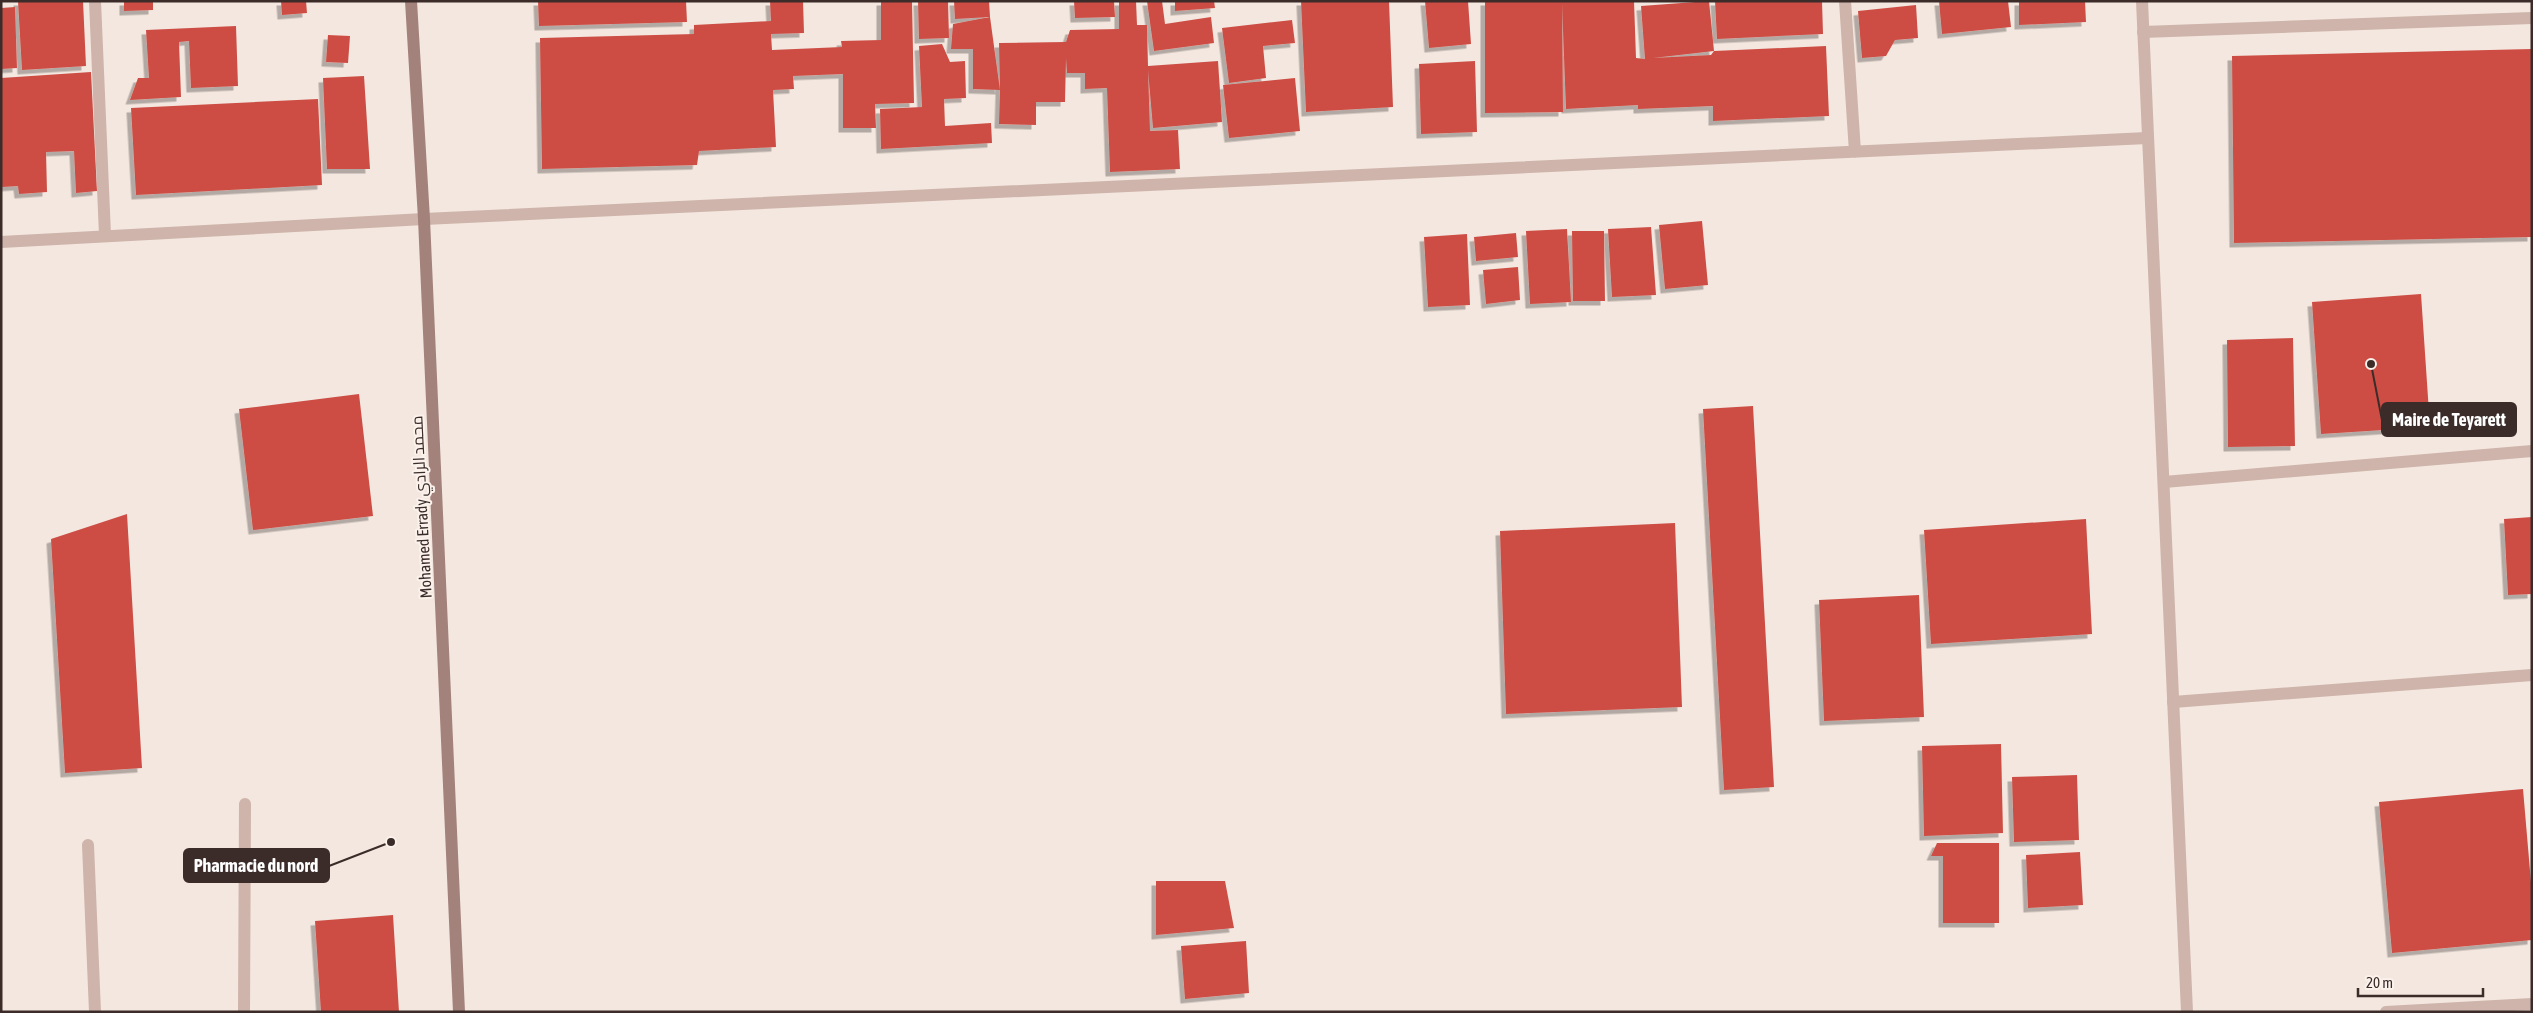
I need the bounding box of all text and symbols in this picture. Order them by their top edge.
callout: Maire de Teyarett [2382,403,2516,436]
text: Maire de Teyarett [2392,409,2507,430]
street label: Mohamed Errady محمد الرادي [407,415,440,599]
callout: Pharmacie du nord [184,849,329,882]
text: Pharmacie du nord [194,855,318,876]
scale bar [2358,966,2483,998]
text: 20 m [2366,974,2393,991]

